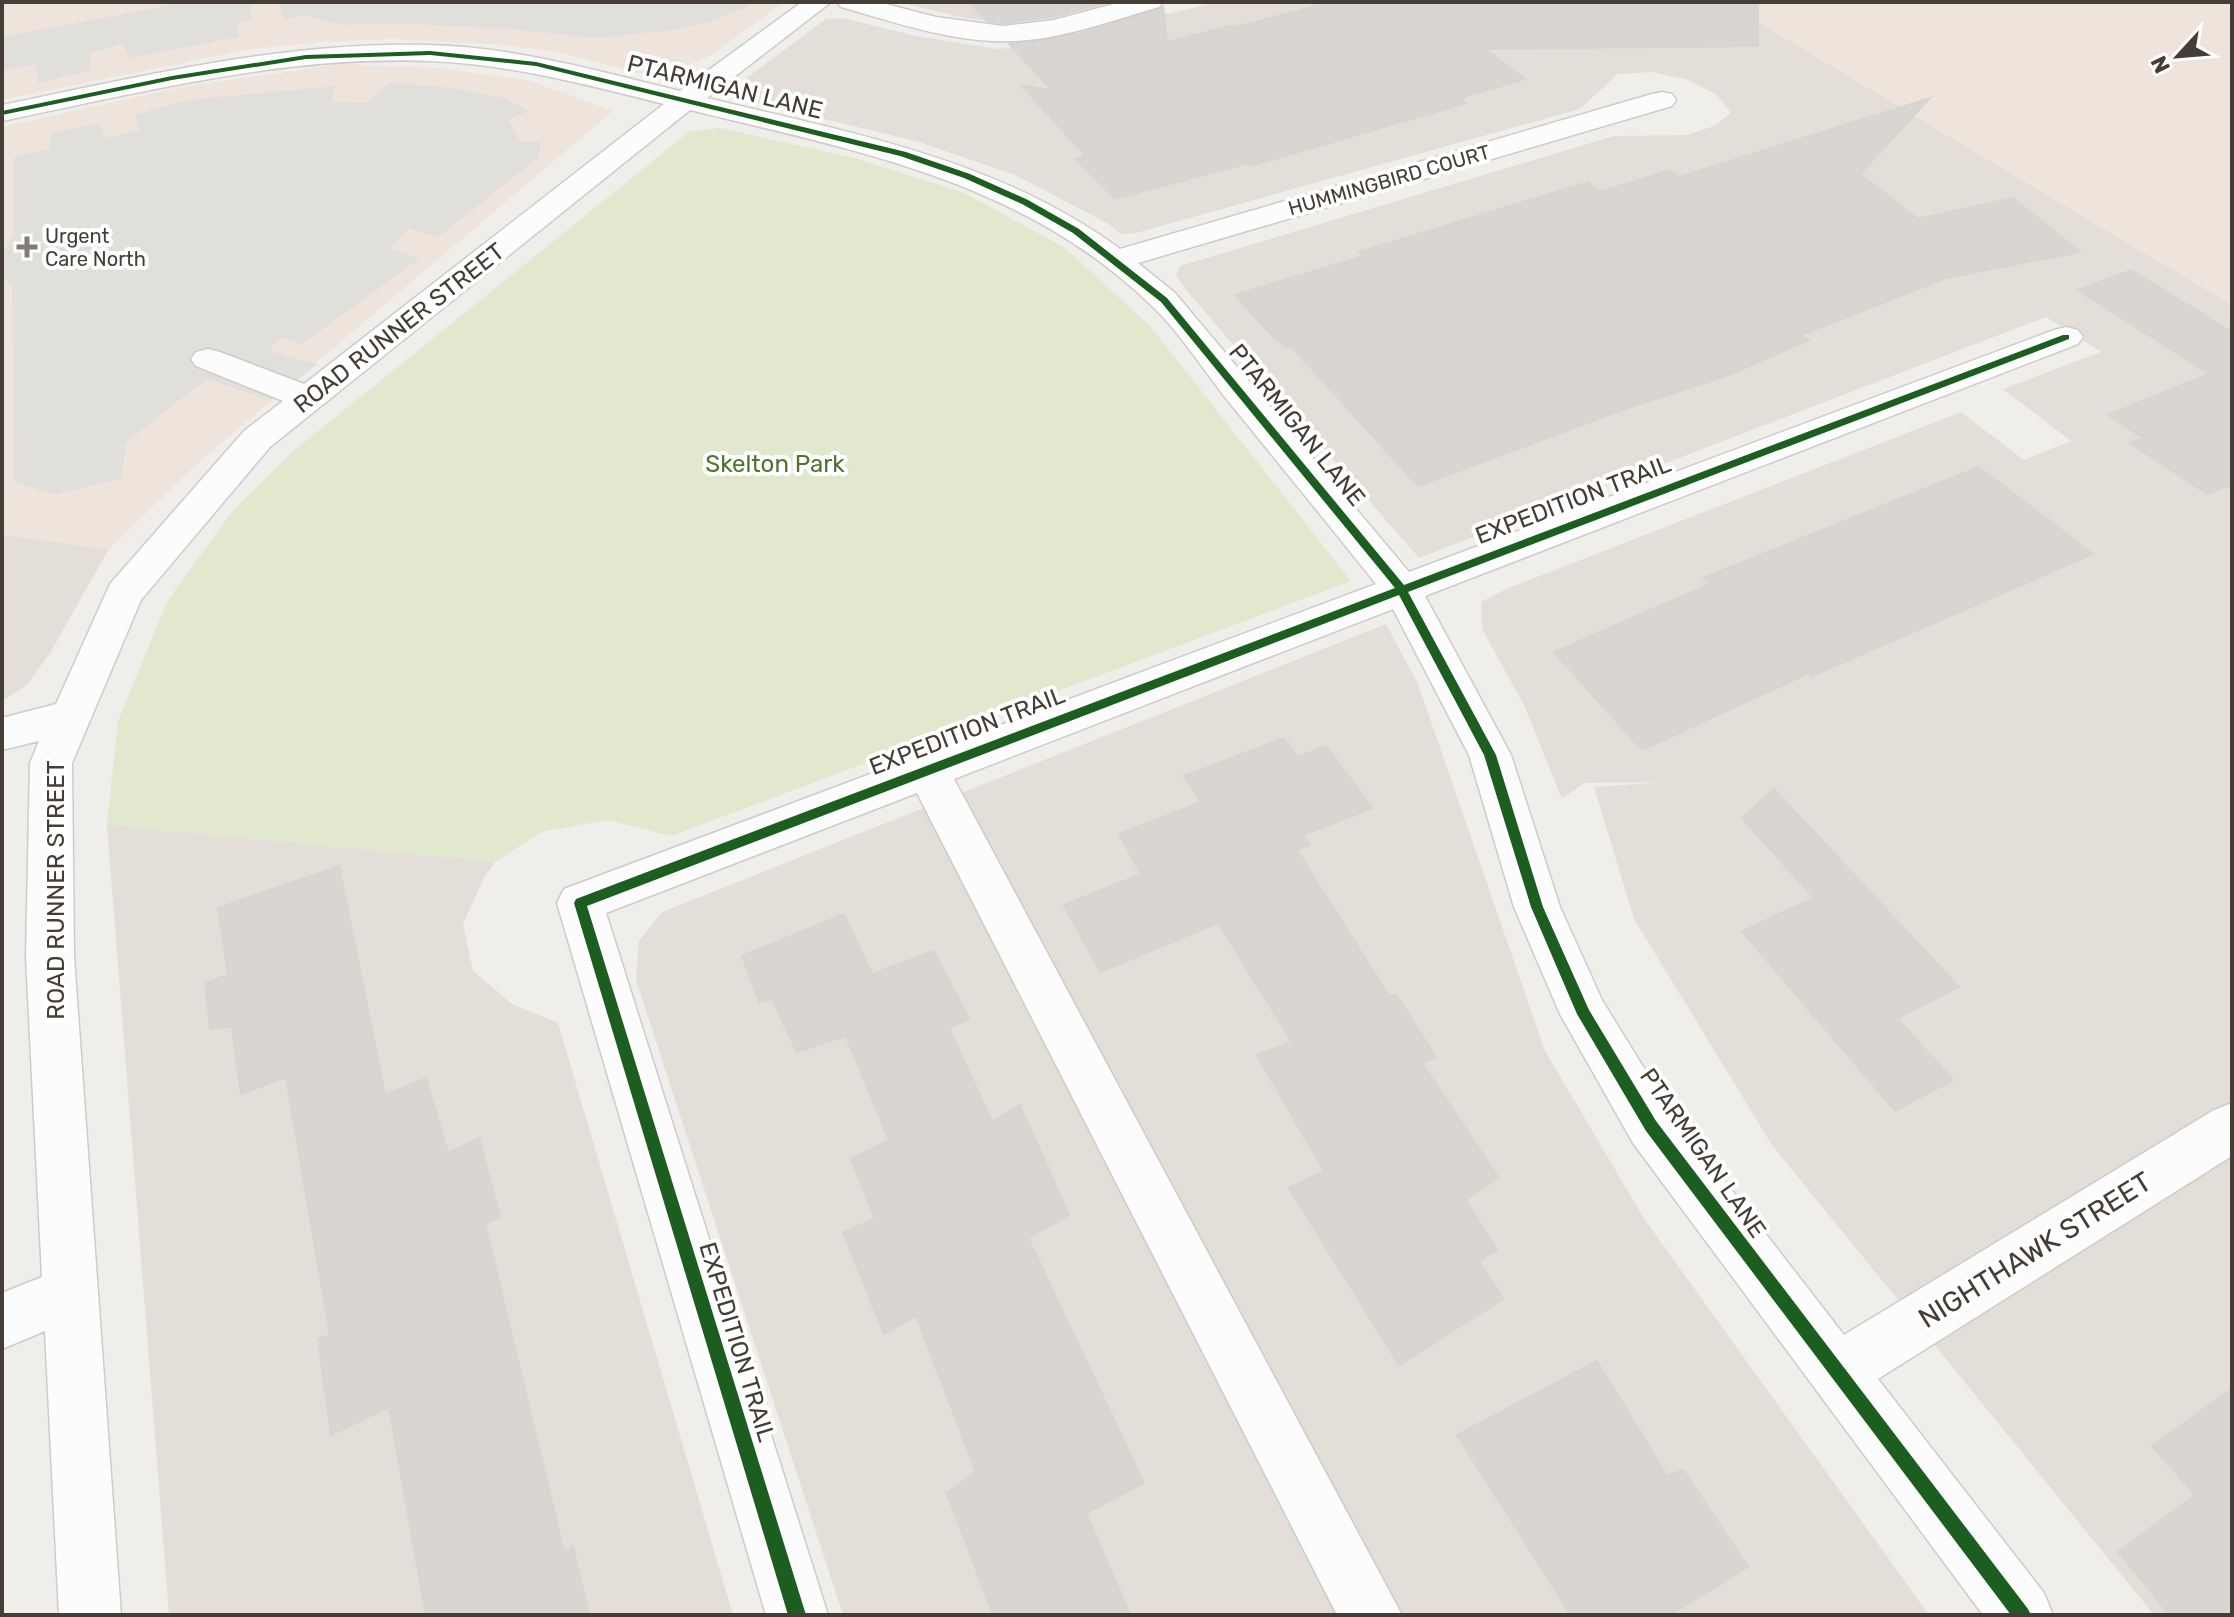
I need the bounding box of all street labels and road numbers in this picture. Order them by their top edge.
street label: PTARMIGAN LANE [624,49,826,125]
street label: HUMMINGBIRD COURT [1285,140,1493,220]
street label: ROAD RUNNER STREET [288,237,510,419]
street label: PTARMIGAN LANE [1223,338,1371,512]
street label: EXPEDITION TRAIL [1471,450,1675,550]
street label: EXPEDITION TRAIL [865,681,1069,781]
street label: ROAD RUNNER STREET [42,760,70,1020]
street label: PTARMIGAN LANE [1634,1063,1772,1243]
street label: NIGHTHAWK STREET [1913,1165,2157,1335]
street label: EXPEDITION TRAIL [693,1239,781,1446]

